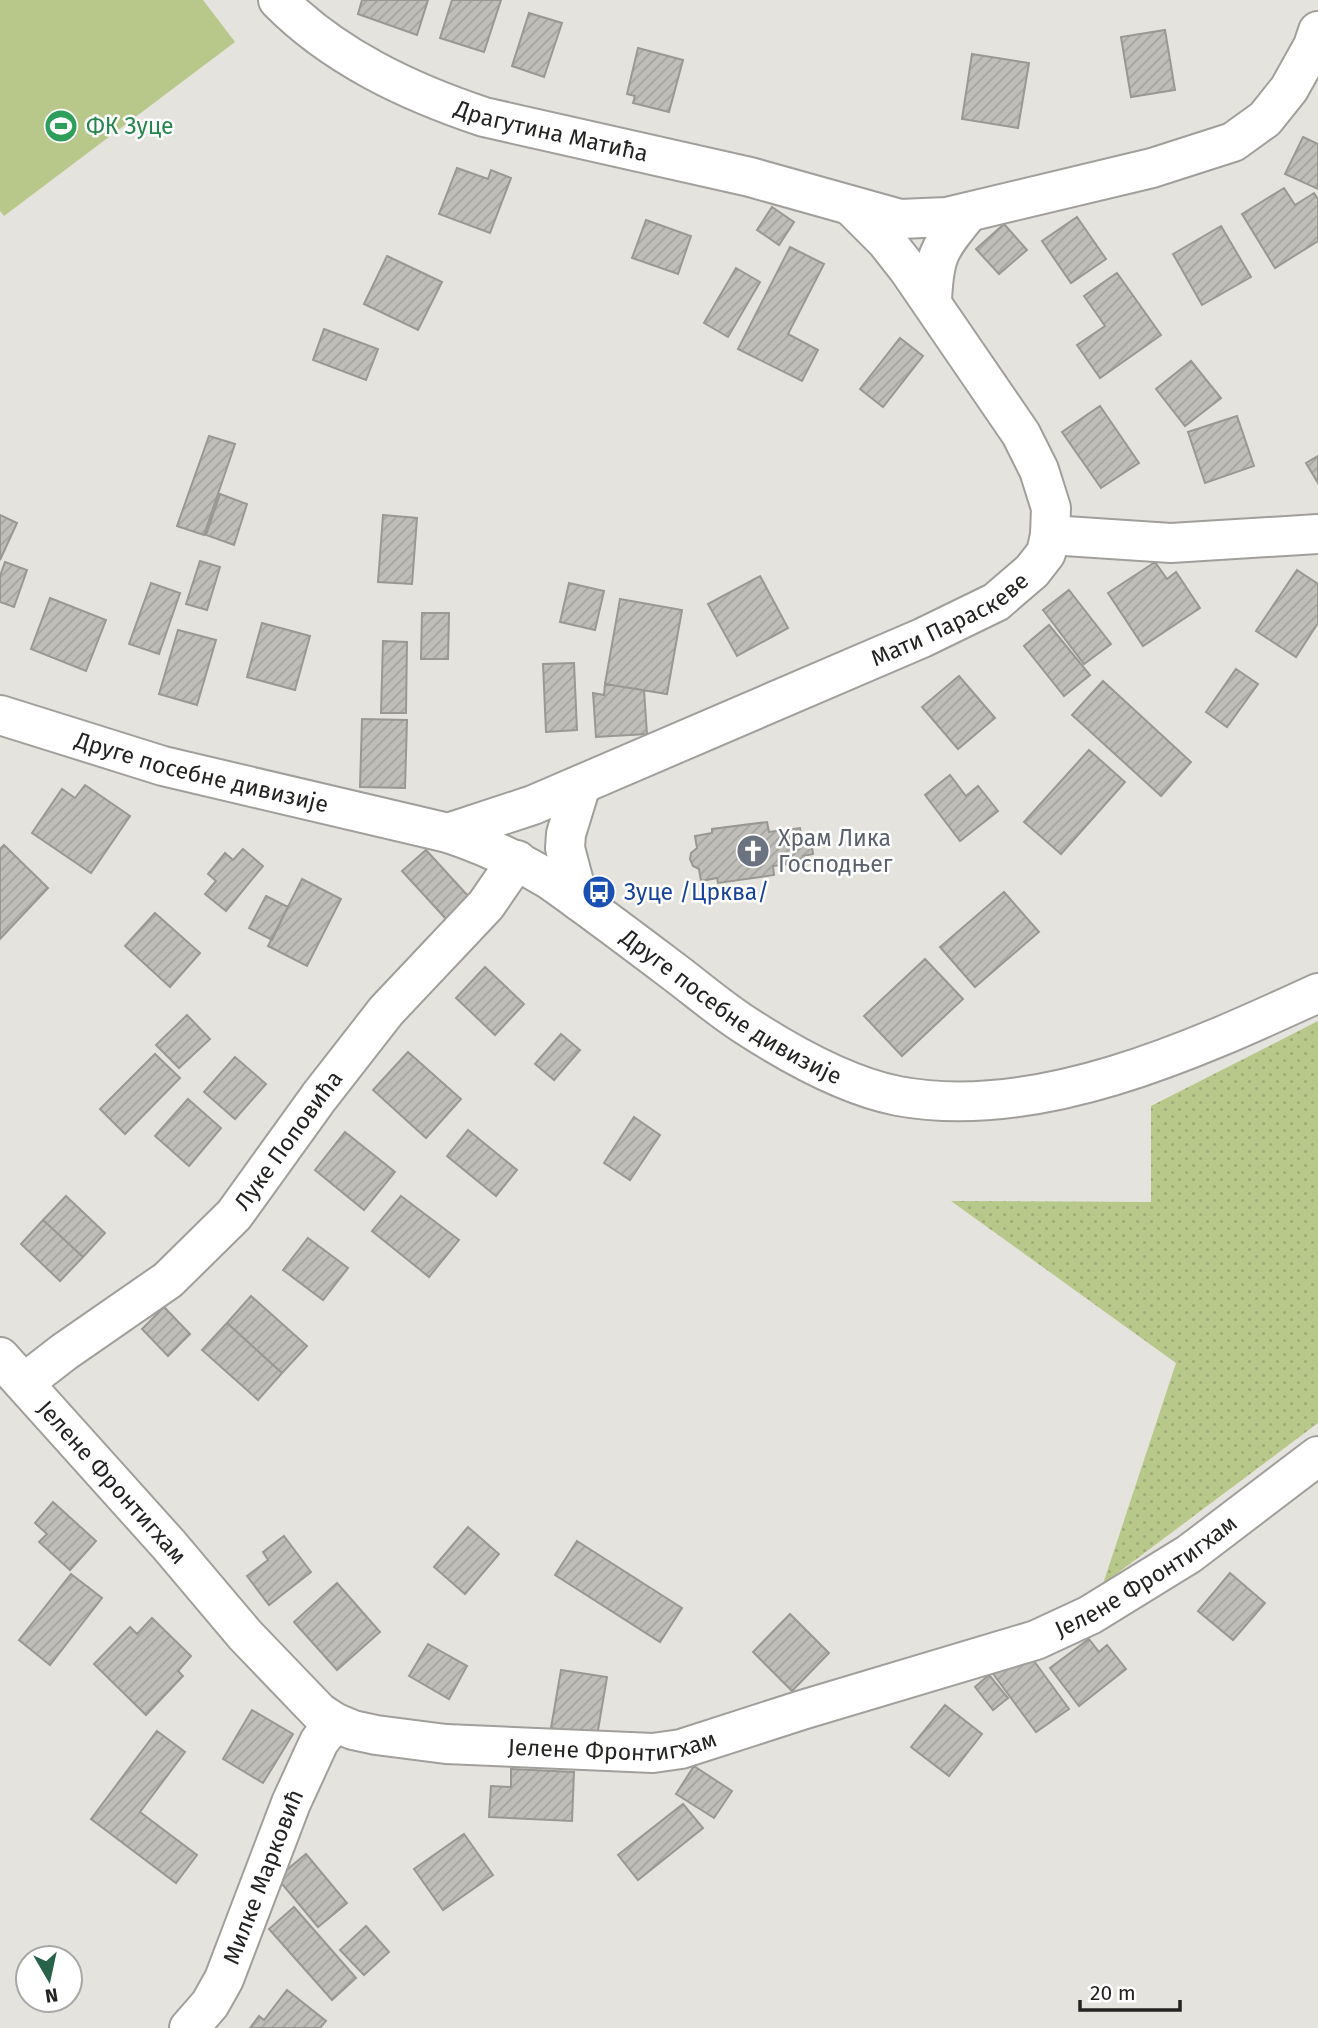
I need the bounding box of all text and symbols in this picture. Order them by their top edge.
street label: Драгутина Матића [450,94,651,168]
sports icon: ФК Зуце [42,107,80,145]
place label: ФК Зуце [86,112,174,140]
street label: Мати Параскеве [867,566,1034,672]
street label: Друге посебне дивизије [71,725,331,818]
place label: Храм Лика Господњег [778,824,893,878]
church icon: Храм Лика Господњег [734,832,772,870]
bus stop icon: Зуце /Црква/ [580,873,618,911]
place label: Зуце /Црква/ [624,878,769,906]
street label: Друге посебне дивизије [615,922,846,1090]
street label: Луке Поповића [228,1065,348,1216]
street label: Јелене Фронтигхам [32,1395,193,1569]
street label: Јелене Фронтигхам [1050,1509,1242,1643]
street label: Јелене Фронтигхам [507,1725,720,1767]
street label: Милке Марковић [217,1785,309,1968]
north arrow [14,1944,84,2014]
scale bar [1080,1968,1180,2012]
text: 20 m [1090,1980,1136,2006]
text: N [44,1983,60,2008]

